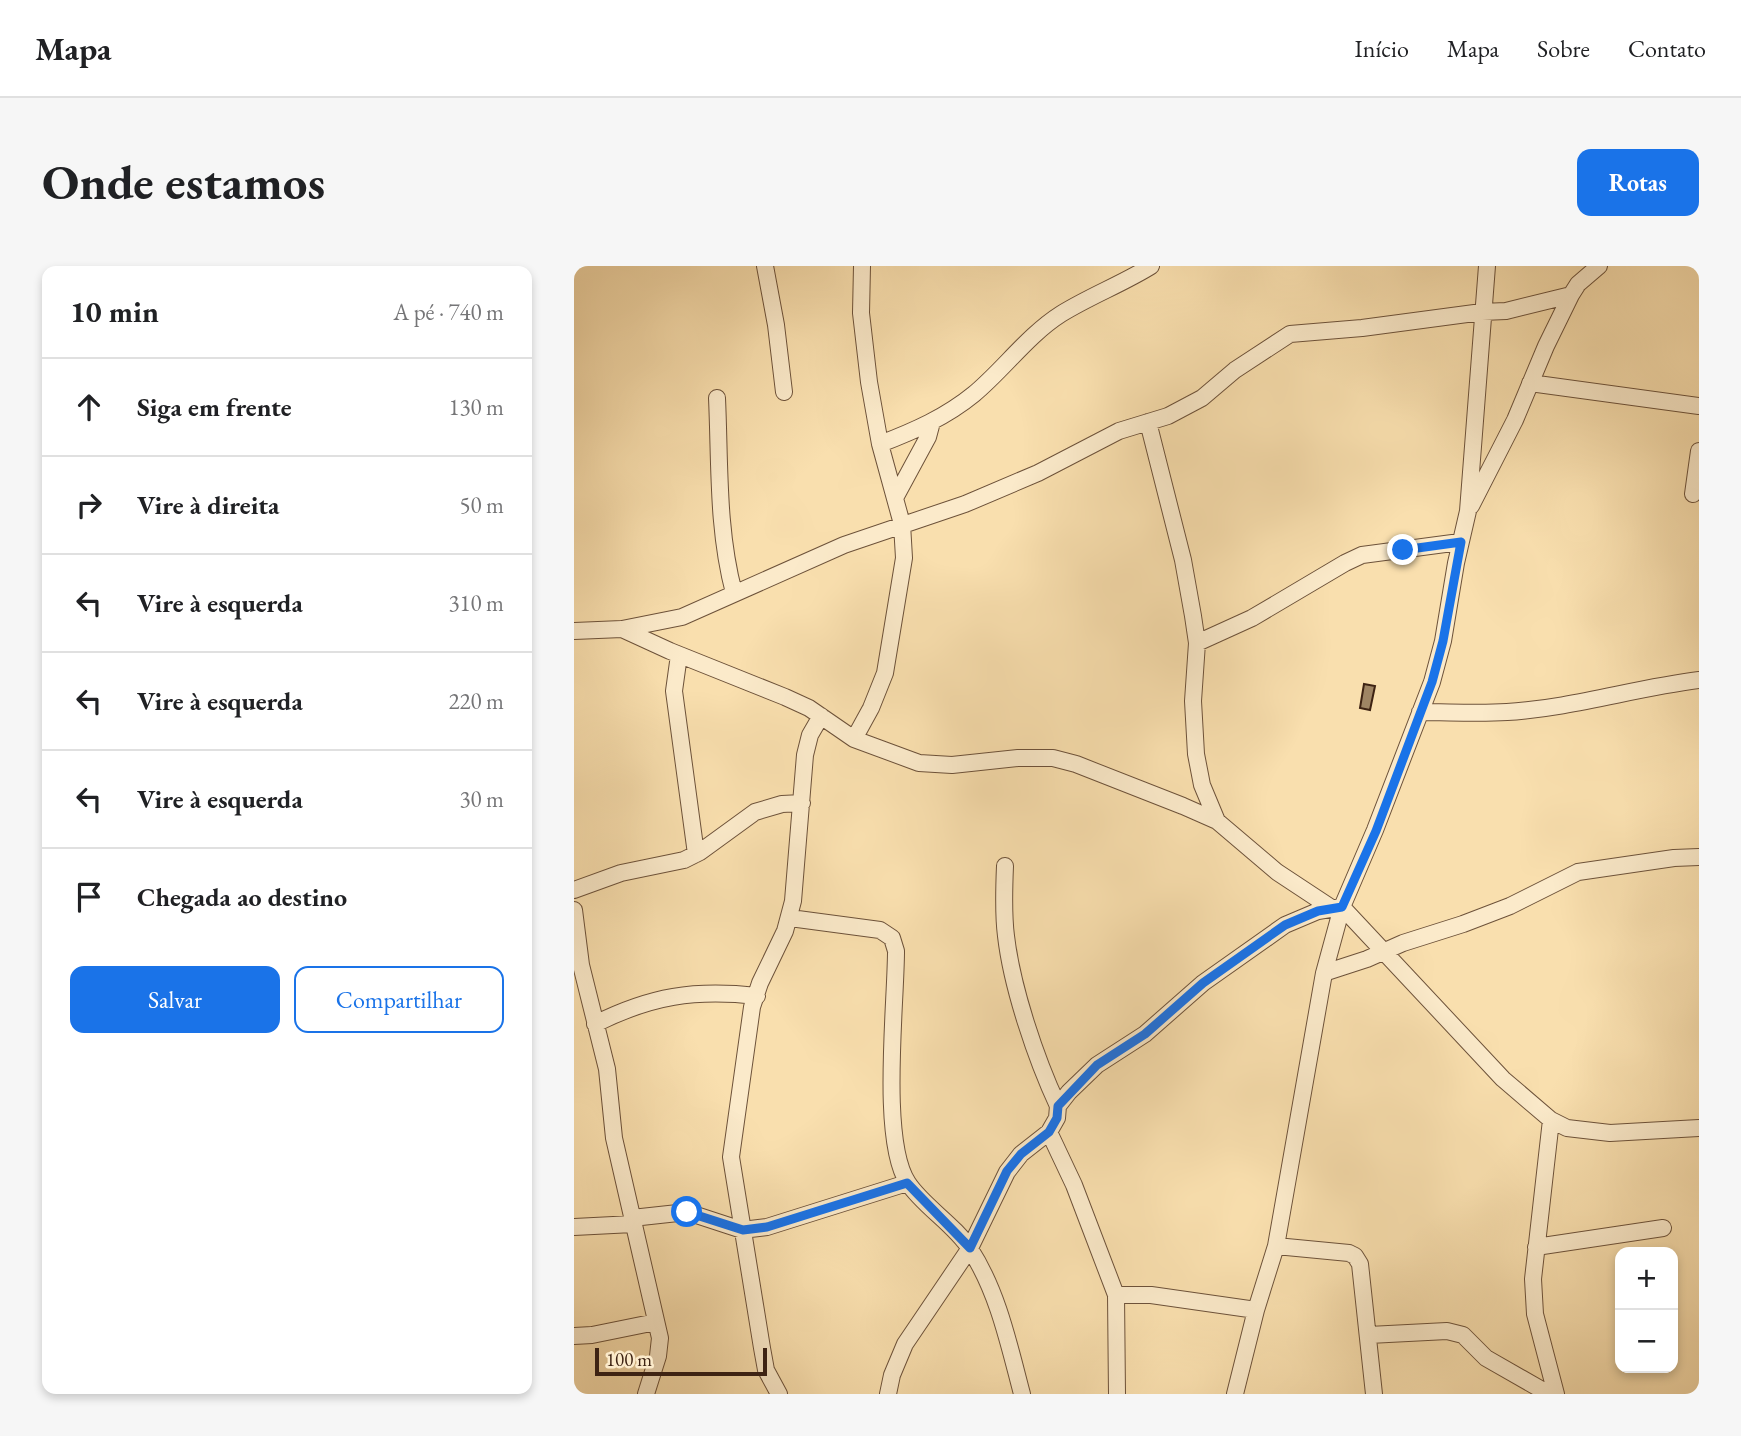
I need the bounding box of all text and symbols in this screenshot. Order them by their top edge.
text: Mapa [35,27,112,70]
text: Início [1355,33,1409,64]
text: Mapa [1447,33,1499,64]
text: Sobre [1537,33,1590,64]
text: Contato [1628,33,1706,64]
button: Rotas [1577,149,1699,216]
text: Onde estamos [42,150,325,214]
text: 10 min [70,292,159,331]
text: A pé · 740 m [393,297,504,327]
icon: ahead [70,388,108,426]
text: Siga em frente [137,390,292,424]
text: 130 m [448,392,504,422]
icon: right [70,486,108,524]
text: Vire à direita [137,488,279,522]
text: 50 m [459,490,504,520]
route end [1387,534,1418,565]
icon: left [70,584,108,622]
text: Vire à esquerda [137,586,303,620]
text: 310 m [448,588,504,618]
icon: left [70,682,108,720]
text: Vire à esquerda [137,684,303,718]
text: 220 m [448,686,504,716]
icon: left [70,780,108,818]
text: Vire à esquerda [137,782,303,816]
text: 30 m [459,784,504,814]
icon: arrive [70,878,108,916]
text: Chegada ao destino [137,880,347,914]
button: Salvar [70,966,280,1033]
button: Compartilhar [294,966,504,1033]
route start [671,1196,702,1227]
map controls [1615,1247,1678,1373]
button: + [1615,1247,1678,1310]
button: − [1615,1310,1678,1373]
scale bar [595,1345,766,1377]
text: 100 m [606,1347,652,1372]

